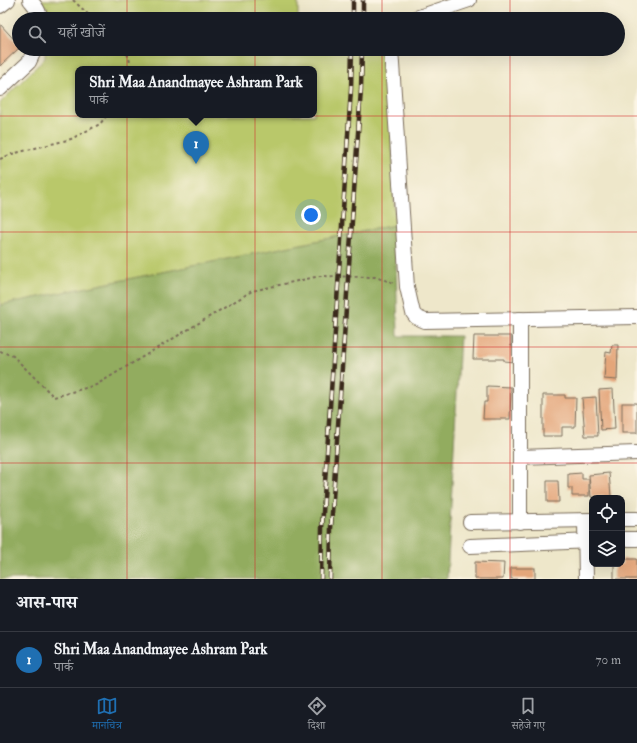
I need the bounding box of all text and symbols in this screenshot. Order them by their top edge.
search box [12,12,625,56]
icon: search [26,23,48,45]
text: यहाँ खोजें [58,23,105,42]
popup [75,66,317,118]
text: Shri Maa Anandmayee Ashram Park [89,73,303,92]
text: पार्क [89,92,108,108]
pin: 1 [183,131,209,164]
your location [301,205,321,225]
map controls [589,495,625,567]
button: locate [589,495,625,531]
button: layers [589,531,625,567]
text: आस-पास [16,592,77,613]
text: Shri Maa Anandmayee Ashram Park [54,640,268,659]
text: 1 [27,652,31,668]
text: 70 m [596,652,621,668]
text: पार्क [54,659,73,675]
tab: मानचित्र [92,695,122,736]
tab: दिशा [306,695,328,736]
tab: सहेजे गए [511,695,545,736]

